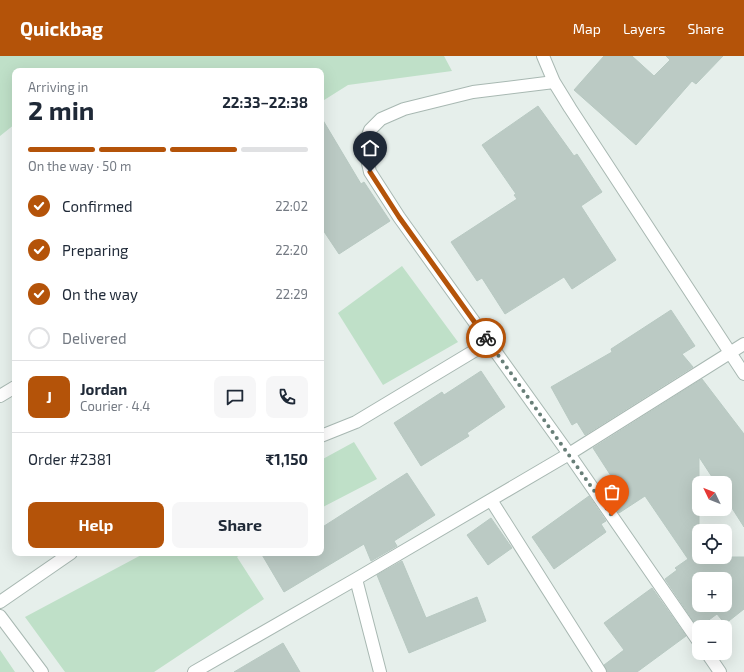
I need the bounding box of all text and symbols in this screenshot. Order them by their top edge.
text: Quickbag [20,17,103,40]
text: Map [573,20,601,37]
text: Layers [623,20,665,37]
text: Share [687,20,724,37]
text: Arriving in [28,79,88,95]
text: 22:33–22:38 [222,93,308,111]
text: 2 min [28,94,94,125]
pin [353,131,387,172]
icon: home [359,137,381,159]
text: On the way · 50 m [28,158,131,174]
icon: check [28,195,50,217]
text: Confirmed [62,197,133,215]
text: 22:02 [275,198,308,214]
icon: check [28,239,50,261]
text: Preparing [62,241,128,259]
text: 22:20 [275,242,308,258]
icon: check [28,283,50,305]
text: On the way [62,285,138,303]
text: 22:29 [276,286,308,302]
courier [466,318,506,358]
icon: bike [475,327,497,349]
text: Delivered [62,329,127,347]
button: chat [214,376,256,418]
button: phone [266,376,308,418]
text: Jordan [80,380,127,398]
text: J [46,388,52,406]
text: Courier · 4.4 [80,398,150,414]
text: Order #2381 [28,450,112,468]
text: ₹1,150 [265,450,308,468]
pin [595,475,629,516]
north arrow [692,476,732,516]
map controls [692,476,732,660]
icon: bag [601,481,623,503]
button: Help [28,502,164,548]
button: Share [172,502,308,548]
button: locate [692,524,732,564]
button: + [692,572,732,612]
button: − [692,620,732,660]

